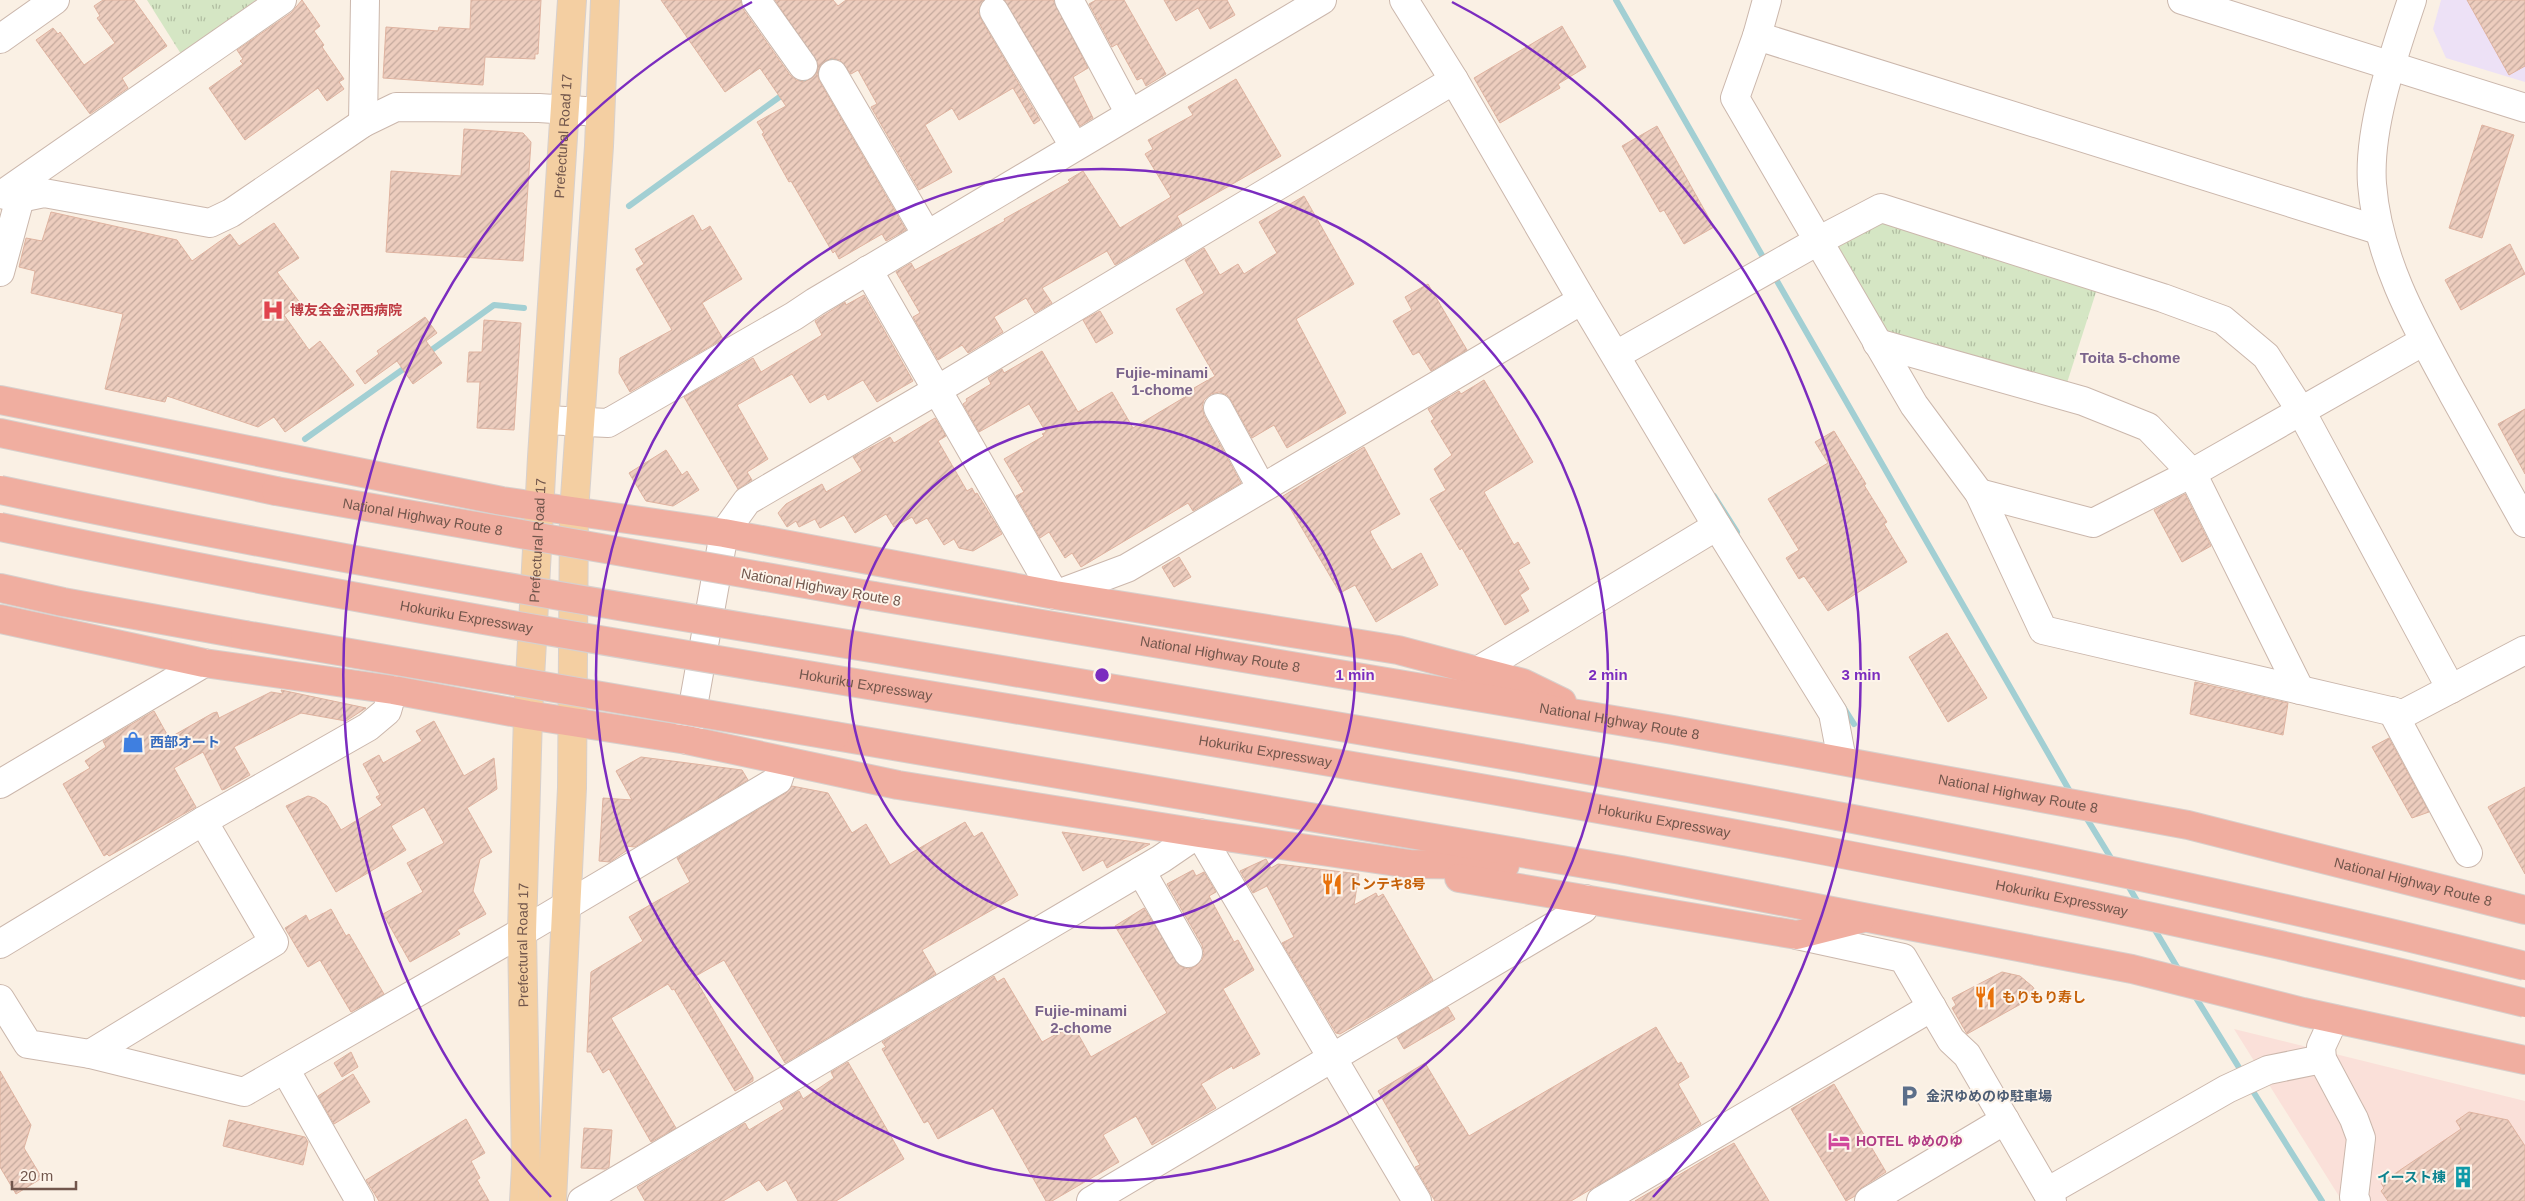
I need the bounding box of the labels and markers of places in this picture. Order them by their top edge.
hospital icon: 博友会金沢西病院 [260,297,286,323]
place label: 博友会金沢西病院 [290,302,402,318]
centre of rings [1093,666,1111,684]
shop icon: 西部オート [120,729,146,755]
place label: 西部オート [150,734,220,750]
restaurant icon: トンテキ8号 [1319,871,1345,897]
place label: トンテキ8号 [1348,876,1426,892]
restaurant icon: もりもり寿し [1972,984,1998,1010]
place label: もりもり寿し [2002,989,2086,1005]
parking icon: 金沢ゆめのゆ駐車場 [1896,1083,1922,1109]
place label: 金沢ゆめのゆ駐車場 [1926,1088,2052,1104]
hotel icon: HOTEL ゆめのゆ [1826,1128,1852,1154]
place label: HOTEL ゆめのゆ [1856,1133,1963,1149]
building icon: イースト棟 [2450,1164,2476,1190]
place label: イースト棟 [2377,1169,2446,1185]

